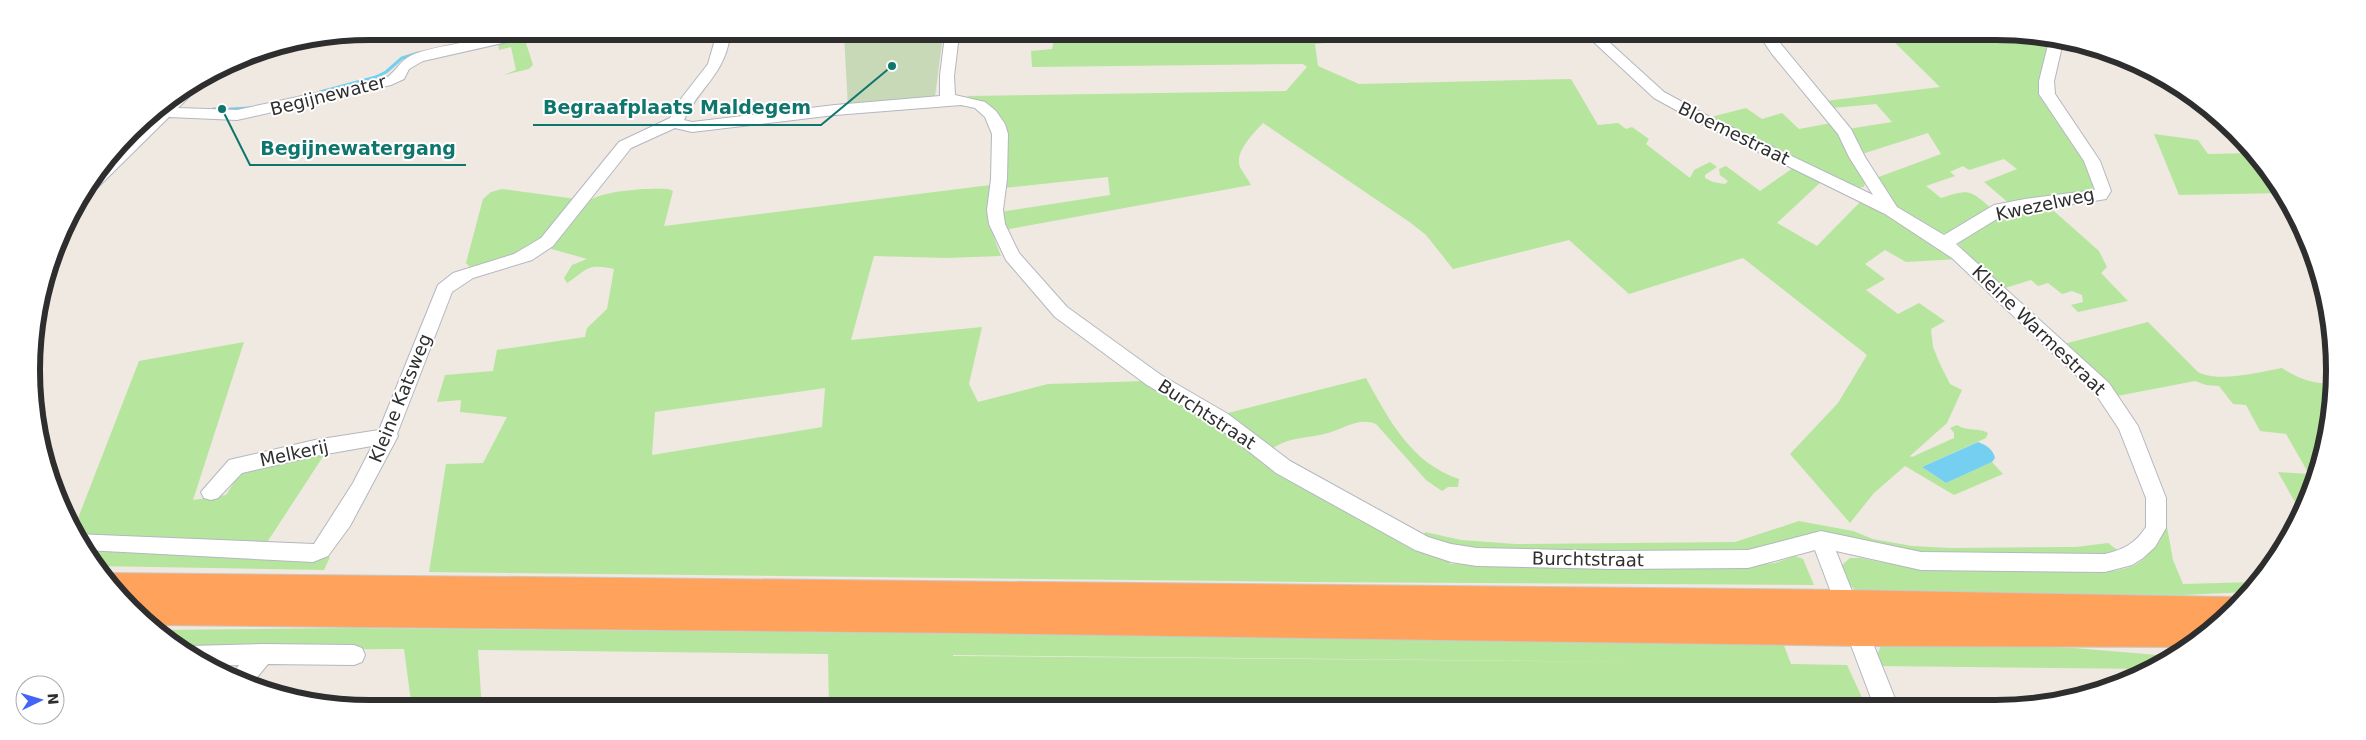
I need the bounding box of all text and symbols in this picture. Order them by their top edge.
street label: Begijnewater [268,70,389,120]
callout: Begraafplaats Maldegem [533,91,821,125]
text: Begraafplaats Maldegem [543,96,811,118]
street label: Bloemestraat [1675,97,1793,169]
callout: Begijnewatergang [250,131,466,165]
text: Begijnewatergang [260,137,456,159]
street label: Kwezelweg [1994,183,2096,225]
street label: Kleine Warmestraat [1968,261,2110,399]
street label: Kleine Katsweg [365,330,435,466]
street label: Burchtstraat [1154,375,1260,453]
street label: Melkerij [258,435,330,471]
street label: Burchtstraat [1532,548,1644,570]
north arrow [15,675,65,725]
text: N [44,692,61,705]

